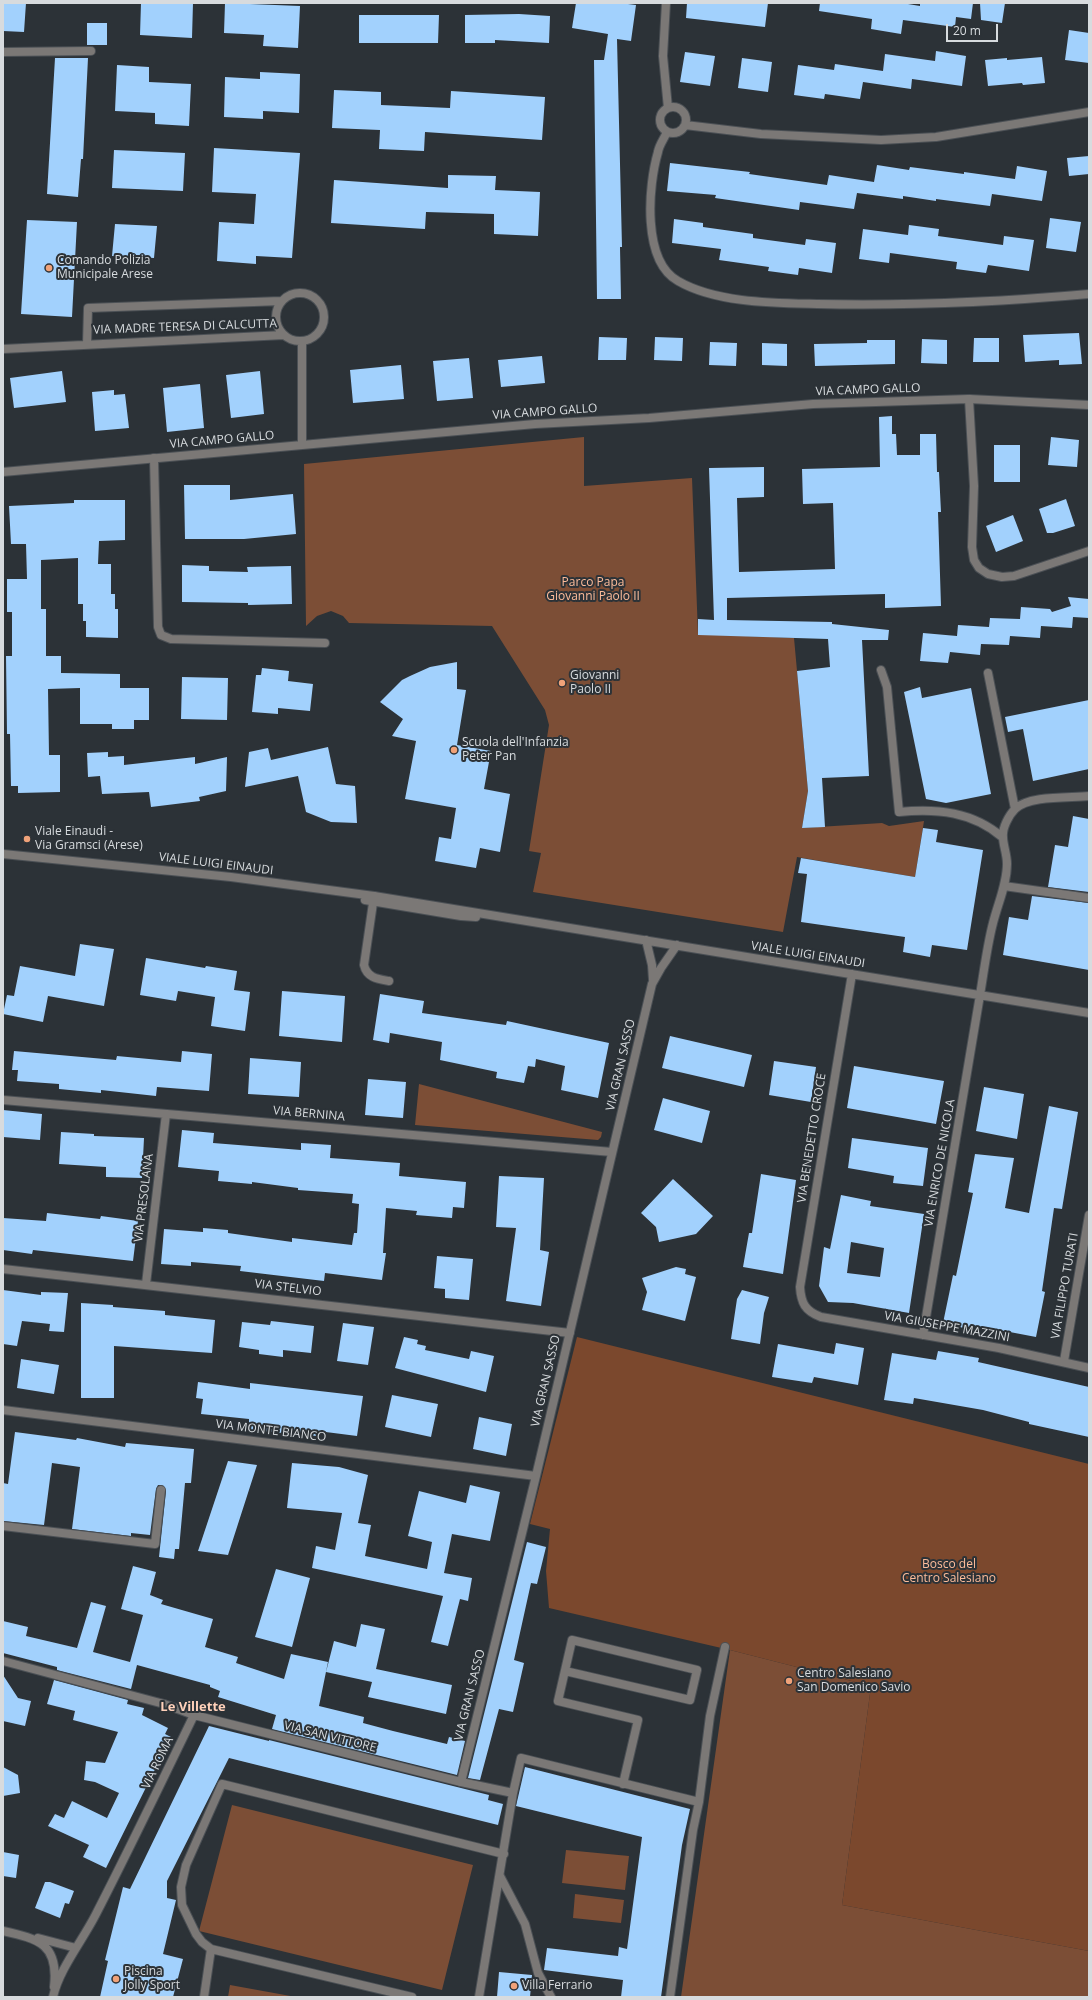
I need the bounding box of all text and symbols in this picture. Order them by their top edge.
scale bar [948,16,1000,42]
text: 20 m [953,22,981,39]
place label: Comando Polizia Municipale Arese [57,254,153,282]
marker: Comando Polizia Municipale Arese [44,263,54,273]
street label: VIA MADRE TERESA DI CALCUTTA [93,317,277,337]
street label: VIA CAMPO GALLO [815,381,921,399]
street label: VIA CAMPO GALLO [492,401,598,423]
street label: VIA CAMPO GALLO [169,428,275,452]
park label: Parco Papa Giovanni Paolo II [546,576,640,604]
place label: Giovanni Paolo II [570,669,619,697]
marker: Giovanni Paolo II [557,678,567,688]
place label: Scuola dell'Infanzia Peter Pan [462,736,569,764]
marker: Scuola dell'Infanzia Peter Pan [449,745,459,755]
place label: Viale Einaudi - Via Gramsci (Arese) [35,825,143,853]
marker: Viale Einaudi - Via Gramsci (Arese) [22,834,32,844]
street label: VIALE LUIGI EINAUDI [158,850,274,878]
street label: VIALE LUIGI EINAUDI [750,939,866,971]
street label: VIA GRAN SASSO [603,1018,639,1112]
street label: VIA BENEDETTO CROCE [795,1072,829,1204]
street label: VIA ENRICO DE NICOLA [922,1098,958,1228]
street label: VIA BERNINA [272,1104,346,1124]
street label: VIA PRESOLANA [131,1153,157,1243]
street label: VIA FILIPPO TURATI [1049,1232,1081,1340]
street label: VIA STELVIO [254,1277,322,1299]
street label: VIA GIUSEPPE MAZZINI [883,1309,1011,1345]
street label: VIA GRAN SASSO [528,1334,564,1428]
street label: VIA MONTE BIANCO [215,1417,327,1445]
park label: Bosco del Centro Salesiano [902,1558,996,1586]
street label: VIA GRAN SASSO [452,1648,488,1742]
place label: Centro Salesiano San Domenico Savio [797,1667,910,1695]
marker: Centro Salesiano San Domenico Savio [784,1676,794,1686]
district label: Le Villette [160,1699,226,1715]
street label: VIA SAN VITTORE [282,1719,378,1755]
street label: VIA ROMA [139,1735,177,1791]
place label: Piscina Jolly Sport [124,1965,180,1993]
marker: Piscina Jolly Sport [111,1974,121,1984]
place label: Villa Ferrario [522,1979,593,1993]
marker: Villa Ferrario [509,1981,519,1991]

